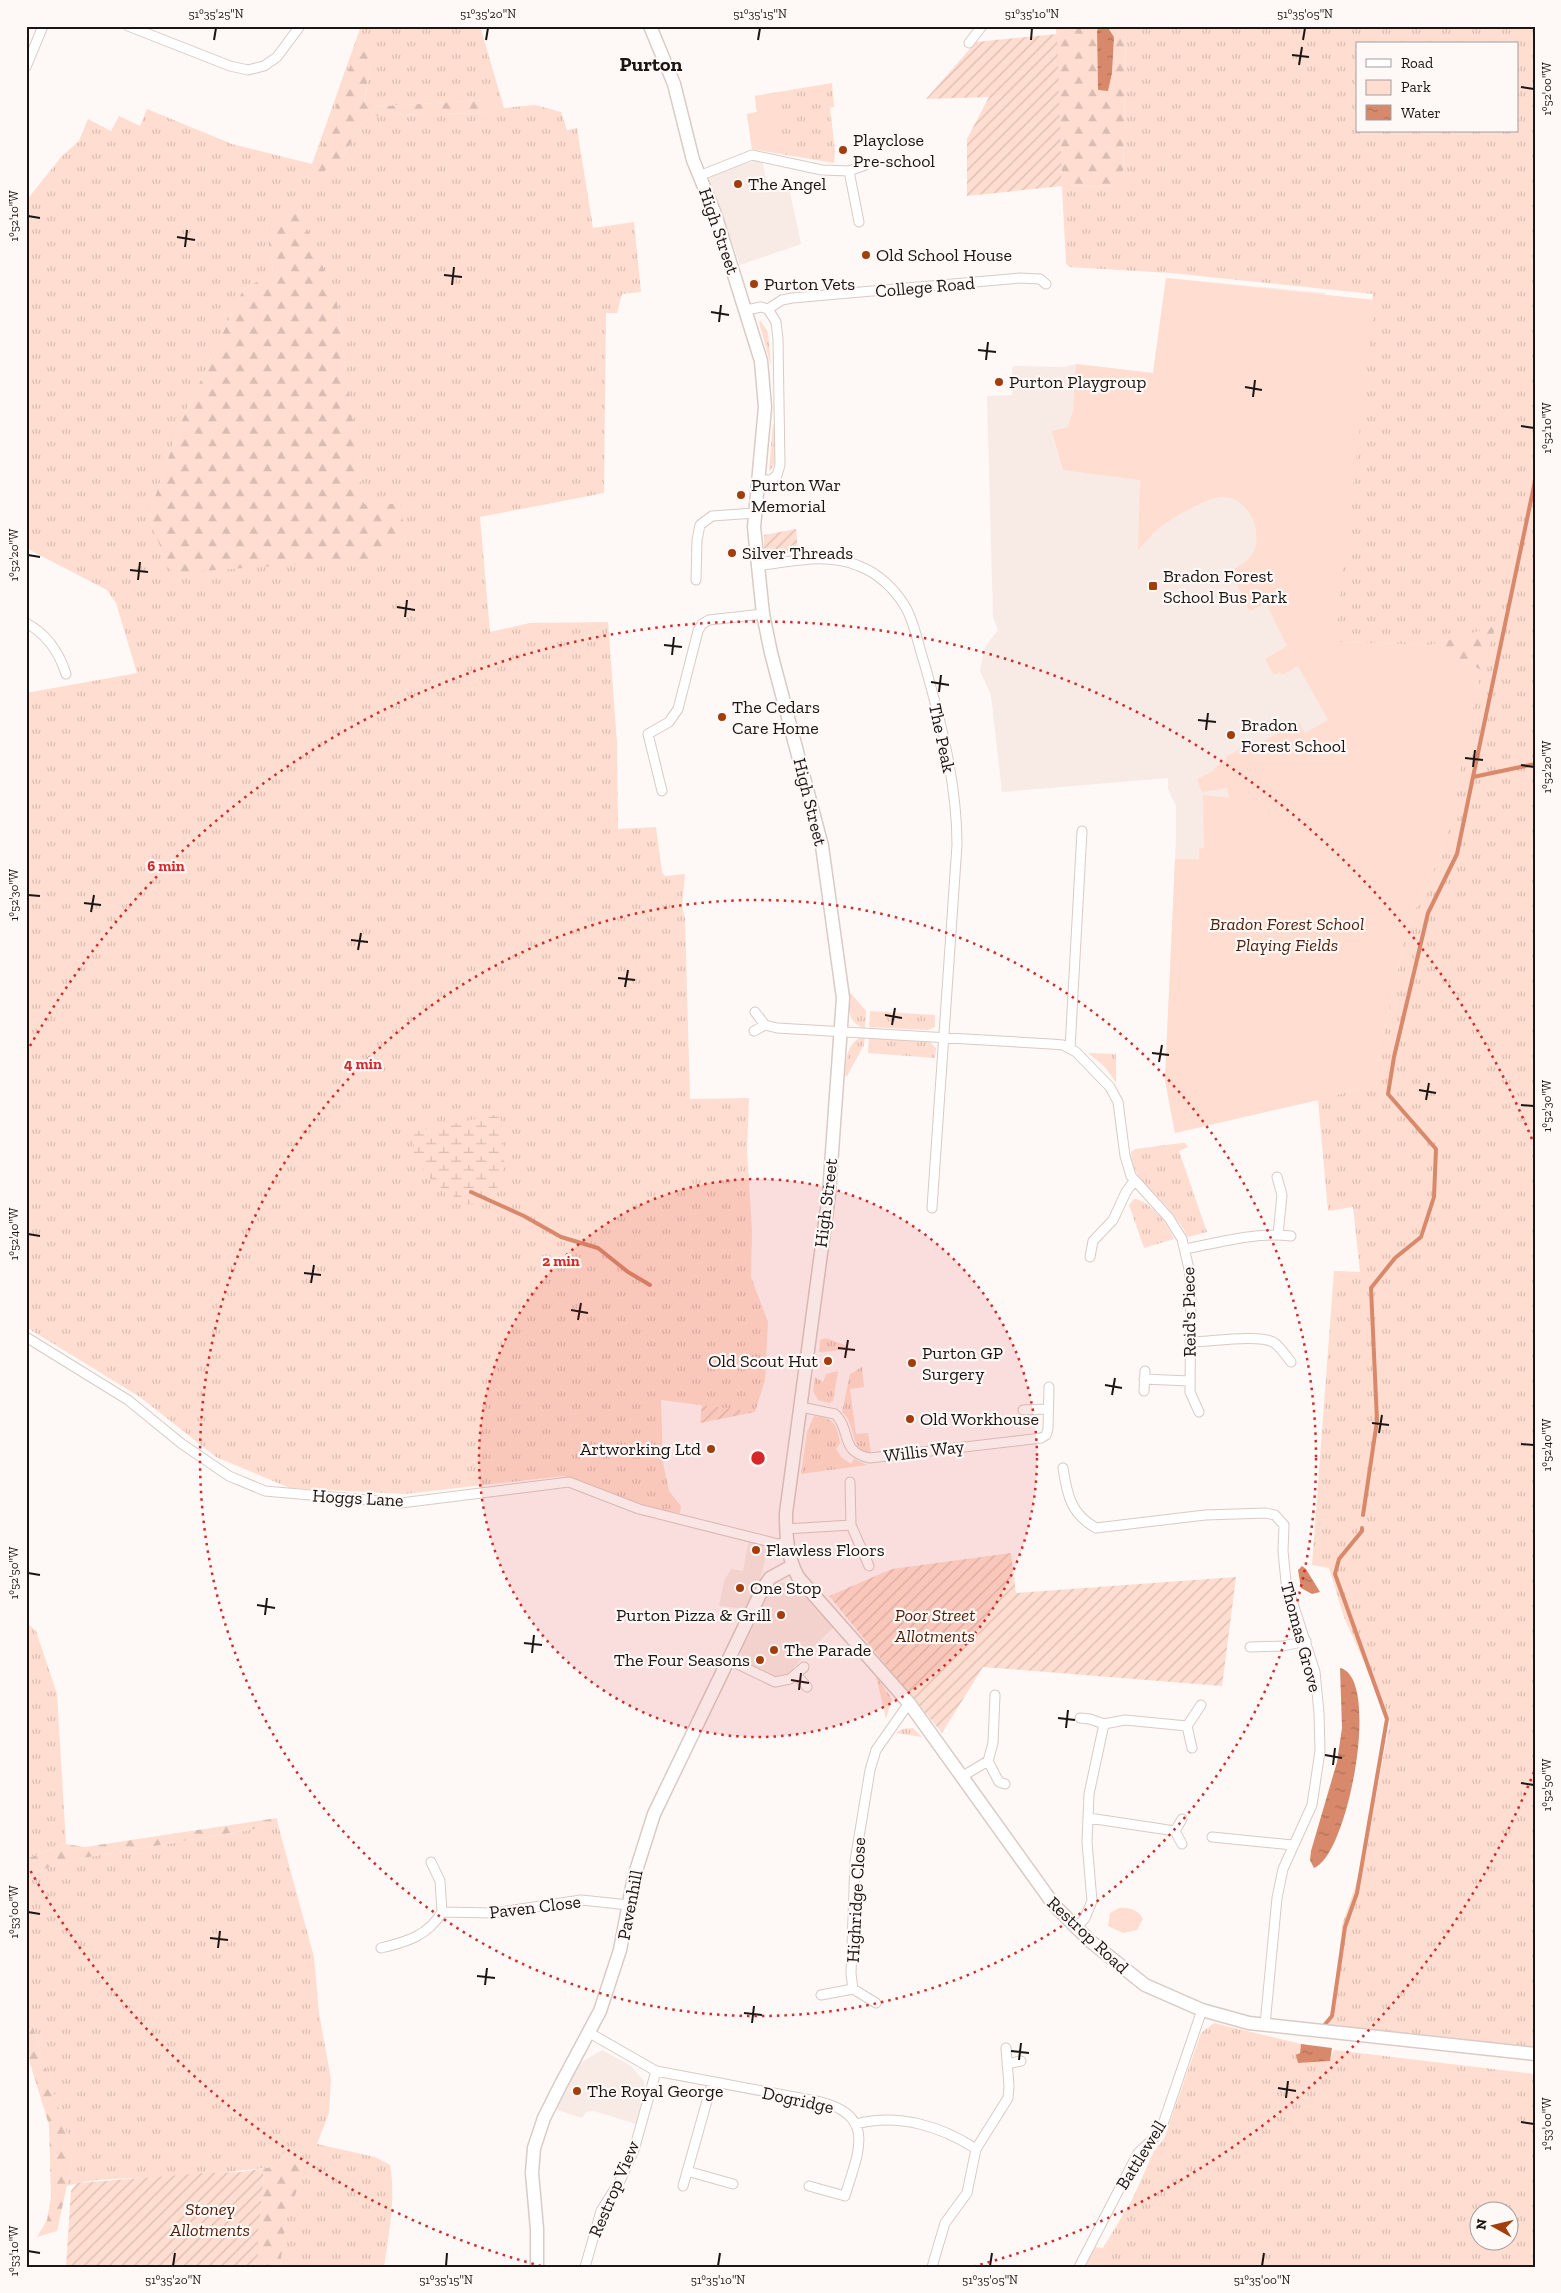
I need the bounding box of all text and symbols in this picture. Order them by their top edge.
text: 51°35'25"N [188,7,244,21]
text: 51°35'20"N [460,7,516,21]
text: 51°35'15"N [733,7,787,21]
text: 51°35'10"N [1005,7,1059,21]
text: 51°35'05"N [1277,7,1333,21]
legend [1356,42,1518,132]
district label: Purton [620,52,683,76]
text: Road [1401,54,1434,72]
text: 1°52'00"W [1540,62,1554,116]
text: Park [1401,78,1431,96]
text: Water [1401,104,1441,122]
place label: Playclose Pre-school [853,129,935,172]
marker: Playclose Pre-school [837,144,849,156]
place label: The Angel [748,173,827,195]
marker: The Angel [732,178,744,190]
street label: High Street [694,185,744,277]
text: 1°52'10"W [7,190,21,241]
place label: Old School House [876,244,1012,266]
marker: Old School House [860,249,872,261]
street label: College Road [874,272,976,302]
place label: Purton Vets [764,273,855,295]
marker: Purton Vets [748,278,760,290]
place label: Purton Playgroup [1009,371,1146,393]
marker: Purton Playgroup [993,376,1005,388]
text: 1°52'10"W [1540,402,1554,453]
place label: Purton War Memorial [751,474,841,517]
marker: Purton War Memorial [735,489,747,501]
text: 1°52'20"W [7,528,21,581]
place label: Silver Threads [742,542,853,564]
marker: Silver Threads [726,547,738,559]
place label: Bradon Forest School Bus Park [1163,565,1288,608]
marker: Bradon Forest School Bus Park [1147,580,1159,592]
place label: The Cedars Care Home [732,696,820,739]
street label: The Peak [924,701,960,775]
marker: The Cedars Care Home [716,711,728,723]
place label: Bradon Forest School [1241,714,1346,757]
marker: Bradon Forest School [1225,729,1237,741]
text: 1°52'20"W [1540,740,1554,793]
street label: High Street [788,756,832,849]
text: 6 min [147,857,185,875]
text: 1°52'30"W [7,868,21,921]
park label: Bradon Forest School Playing Fields [1210,913,1364,956]
text: 4 min [344,1055,382,1073]
text: 1°52'30"W [1540,1079,1554,1132]
street label: High Street [810,1157,842,1249]
text: 1°52'40"W [7,1207,21,1260]
text: 2 min [542,1252,580,1270]
street label: Reid's Piece [1177,1267,1201,1357]
place label: Purton GP Surgery [922,1342,1003,1385]
place label: Old Scout Hut [708,1350,818,1372]
marker: Old Scout Hut [822,1355,834,1367]
marker: Purton GP Surgery [906,1357,918,1369]
place label: Old Workhouse [920,1408,1039,1430]
marker: Old Workhouse [904,1413,916,1425]
text: 1°52'40"W [1540,1418,1554,1471]
street label: Willis Way [882,1435,966,1467]
place label: Artworking Ltd [580,1438,701,1460]
marker: Artworking Ltd [705,1443,717,1455]
centre of rings [749,1449,767,1467]
street label: Hoggs Lane [312,1485,404,1511]
place label: Flawless Floors [766,1539,885,1561]
marker: Flawless Floors [750,1544,762,1556]
text: 1°52'50"W [7,1546,21,1599]
place label: One Stop [750,1577,821,1599]
street label: Thomas Grove [1276,1580,1326,1694]
marker: One Stop [734,1582,746,1594]
place label: Purton Pizza & Grill [616,1604,771,1626]
park label: Poor Street Allotments [894,1604,975,1647]
marker: Purton Pizza & Grill [775,1609,787,1621]
place label: The Parade [784,1639,871,1661]
marker: The Parade [768,1644,780,1656]
place label: The Four Seasons [614,1649,750,1671]
marker: The Four Seasons [754,1654,766,1666]
text: 1°52'50"W [1540,1758,1554,1811]
street label: Highridge Close [842,1837,870,1963]
street label: Pavenhill [612,1868,648,1942]
text: 1°53'00"W [7,1885,21,1938]
street label: Paven Close [488,1890,582,1924]
street label: Restrop Road [1043,1892,1133,1978]
place label: The Royal George [587,2080,723,2102]
street label: Dogridge [760,2082,836,2118]
marker: The Royal George [571,2085,583,2097]
text: 1°53'00"W [1540,2097,1554,2150]
street label: Battlewell [1111,2116,1171,2194]
street label: Restrop View [584,2137,644,2240]
park label: Stoney Allotments [169,2198,250,2241]
north arrow [1468,2200,1518,2250]
text: N [1472,2217,1491,2231]
text: 1°53'10"W [7,2225,21,2276]
text: 51°35'20"N [145,2273,201,2287]
text: 51°35'15"N [419,2273,473,2287]
text: 51°35'10"N [691,2273,745,2287]
text: 51°35'05"N [962,2273,1018,2287]
text: 51°35'00"N [1234,2273,1290,2287]

